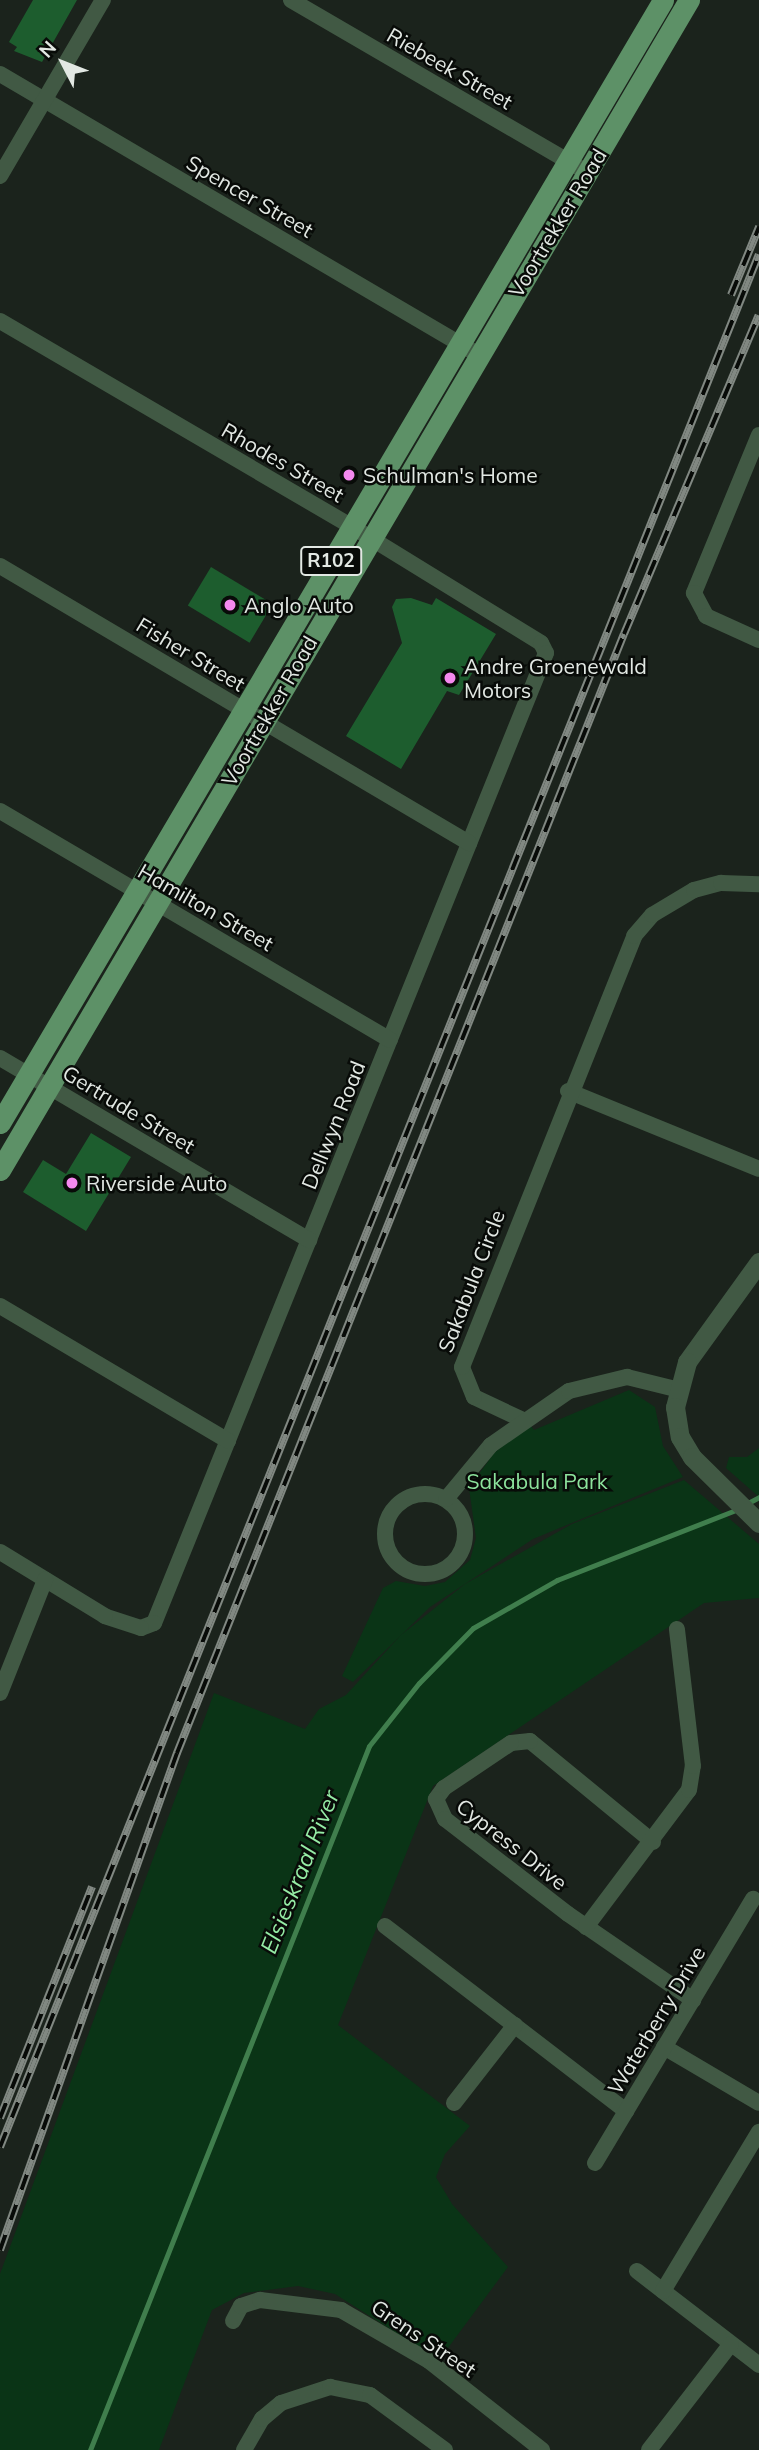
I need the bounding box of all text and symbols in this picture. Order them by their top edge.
street label: Riebeek Street [383,22,517,114]
north arrow [28,28,98,98]
text: N [34,36,61,62]
street label: Voortrekker Road [503,144,611,302]
street label: Spencer Street [182,150,318,242]
street label: Rhodes Street [217,417,349,507]
place label: Schulman's Home [363,462,538,488]
marker: Schulman's Home [341,467,357,483]
road number: R102 [300,546,362,576]
place label: Anglo Auto [244,592,354,618]
marker: Anglo Auto [222,597,238,613]
street label: Fisher Street [132,612,250,696]
street label: Voortrekker Road [216,631,322,791]
place label: Andre Groenewald Motors [464,653,647,703]
marker: Andre Groenewald Motors [442,670,458,686]
street label: Hamilton Street [134,858,278,956]
street label: Dellwyn Road [296,1057,370,1193]
street label: Gertrude Street [58,1060,200,1158]
place label: Riverside Auto [86,1170,227,1196]
marker: Riverside Auto [64,1175,80,1191]
street label: Sakabula Circle [432,1206,510,1356]
park label: Sakabula Park [467,1468,607,1494]
water label: Elsieskraal River [255,1787,345,1957]
street label: Cypress Drive [452,1793,572,1895]
street label: Waterberry Drive [602,1941,710,2099]
street label: Grens Street [367,2294,481,2382]

